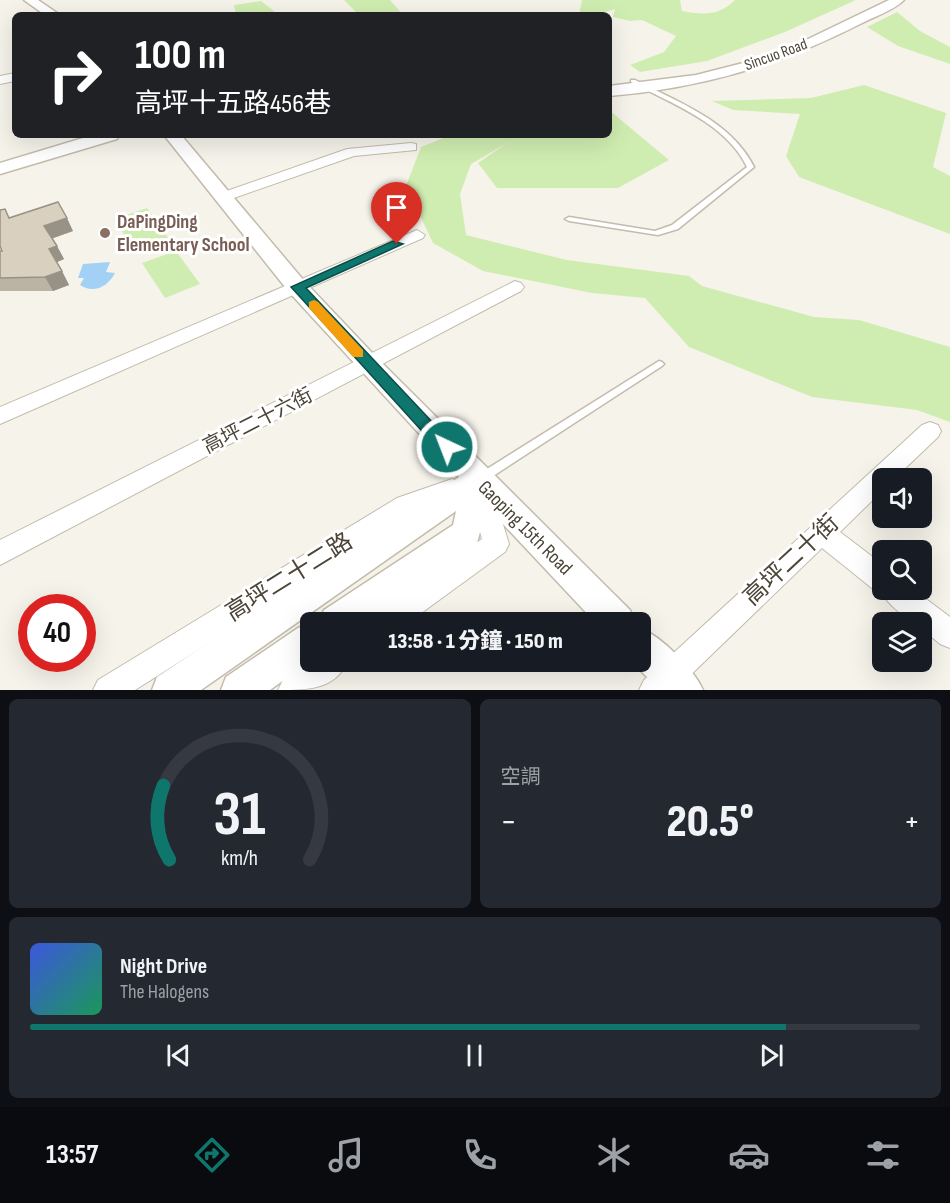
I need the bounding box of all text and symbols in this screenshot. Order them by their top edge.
text: 100 m [135,30,226,81]
street label: Sincuo Road [742,35,810,75]
icon: right [36,36,114,114]
text: 高坪十五路456巷 [135,88,331,120]
pin [371,182,422,244]
icon: arrive [380,191,413,224]
place label: DaPingDing Elementary School [117,210,250,257]
marker: DaPingDing Elementary School [98,226,112,240]
street label: 高坪二十六街 [199,383,317,459]
position arrow [415,415,479,479]
map controls [872,468,932,672]
button: sound [872,468,932,528]
street label: Gaoping 15th Road [473,476,577,580]
street label: 高坪二十街 [737,508,845,612]
street label: 高坪二十二路 [220,527,358,627]
button: search [872,540,932,600]
speed limit sign: 40 [18,594,96,672]
button: layers [872,612,932,672]
text: 13:58 · 1 分鐘 · 150 m [388,628,563,655]
text: 空調 [501,765,541,789]
text: 31 [214,778,266,853]
text: 20.5° [667,795,754,850]
text: − [501,802,517,842]
text: + [904,802,920,842]
text: km/h [221,847,258,872]
text: Night Drive [120,953,207,980]
text: The Halogens [120,980,209,1004]
icon: previous [162,1039,195,1072]
icon: pause [458,1039,491,1072]
icon: next [755,1039,788,1072]
icon: directions [191,1134,233,1176]
icon: music [325,1134,367,1176]
icon: phone [459,1134,501,1176]
icon: climate [593,1134,635,1176]
icon: car [728,1134,770,1176]
icon: filters [862,1134,904,1176]
text: 13:57 [46,1139,98,1171]

